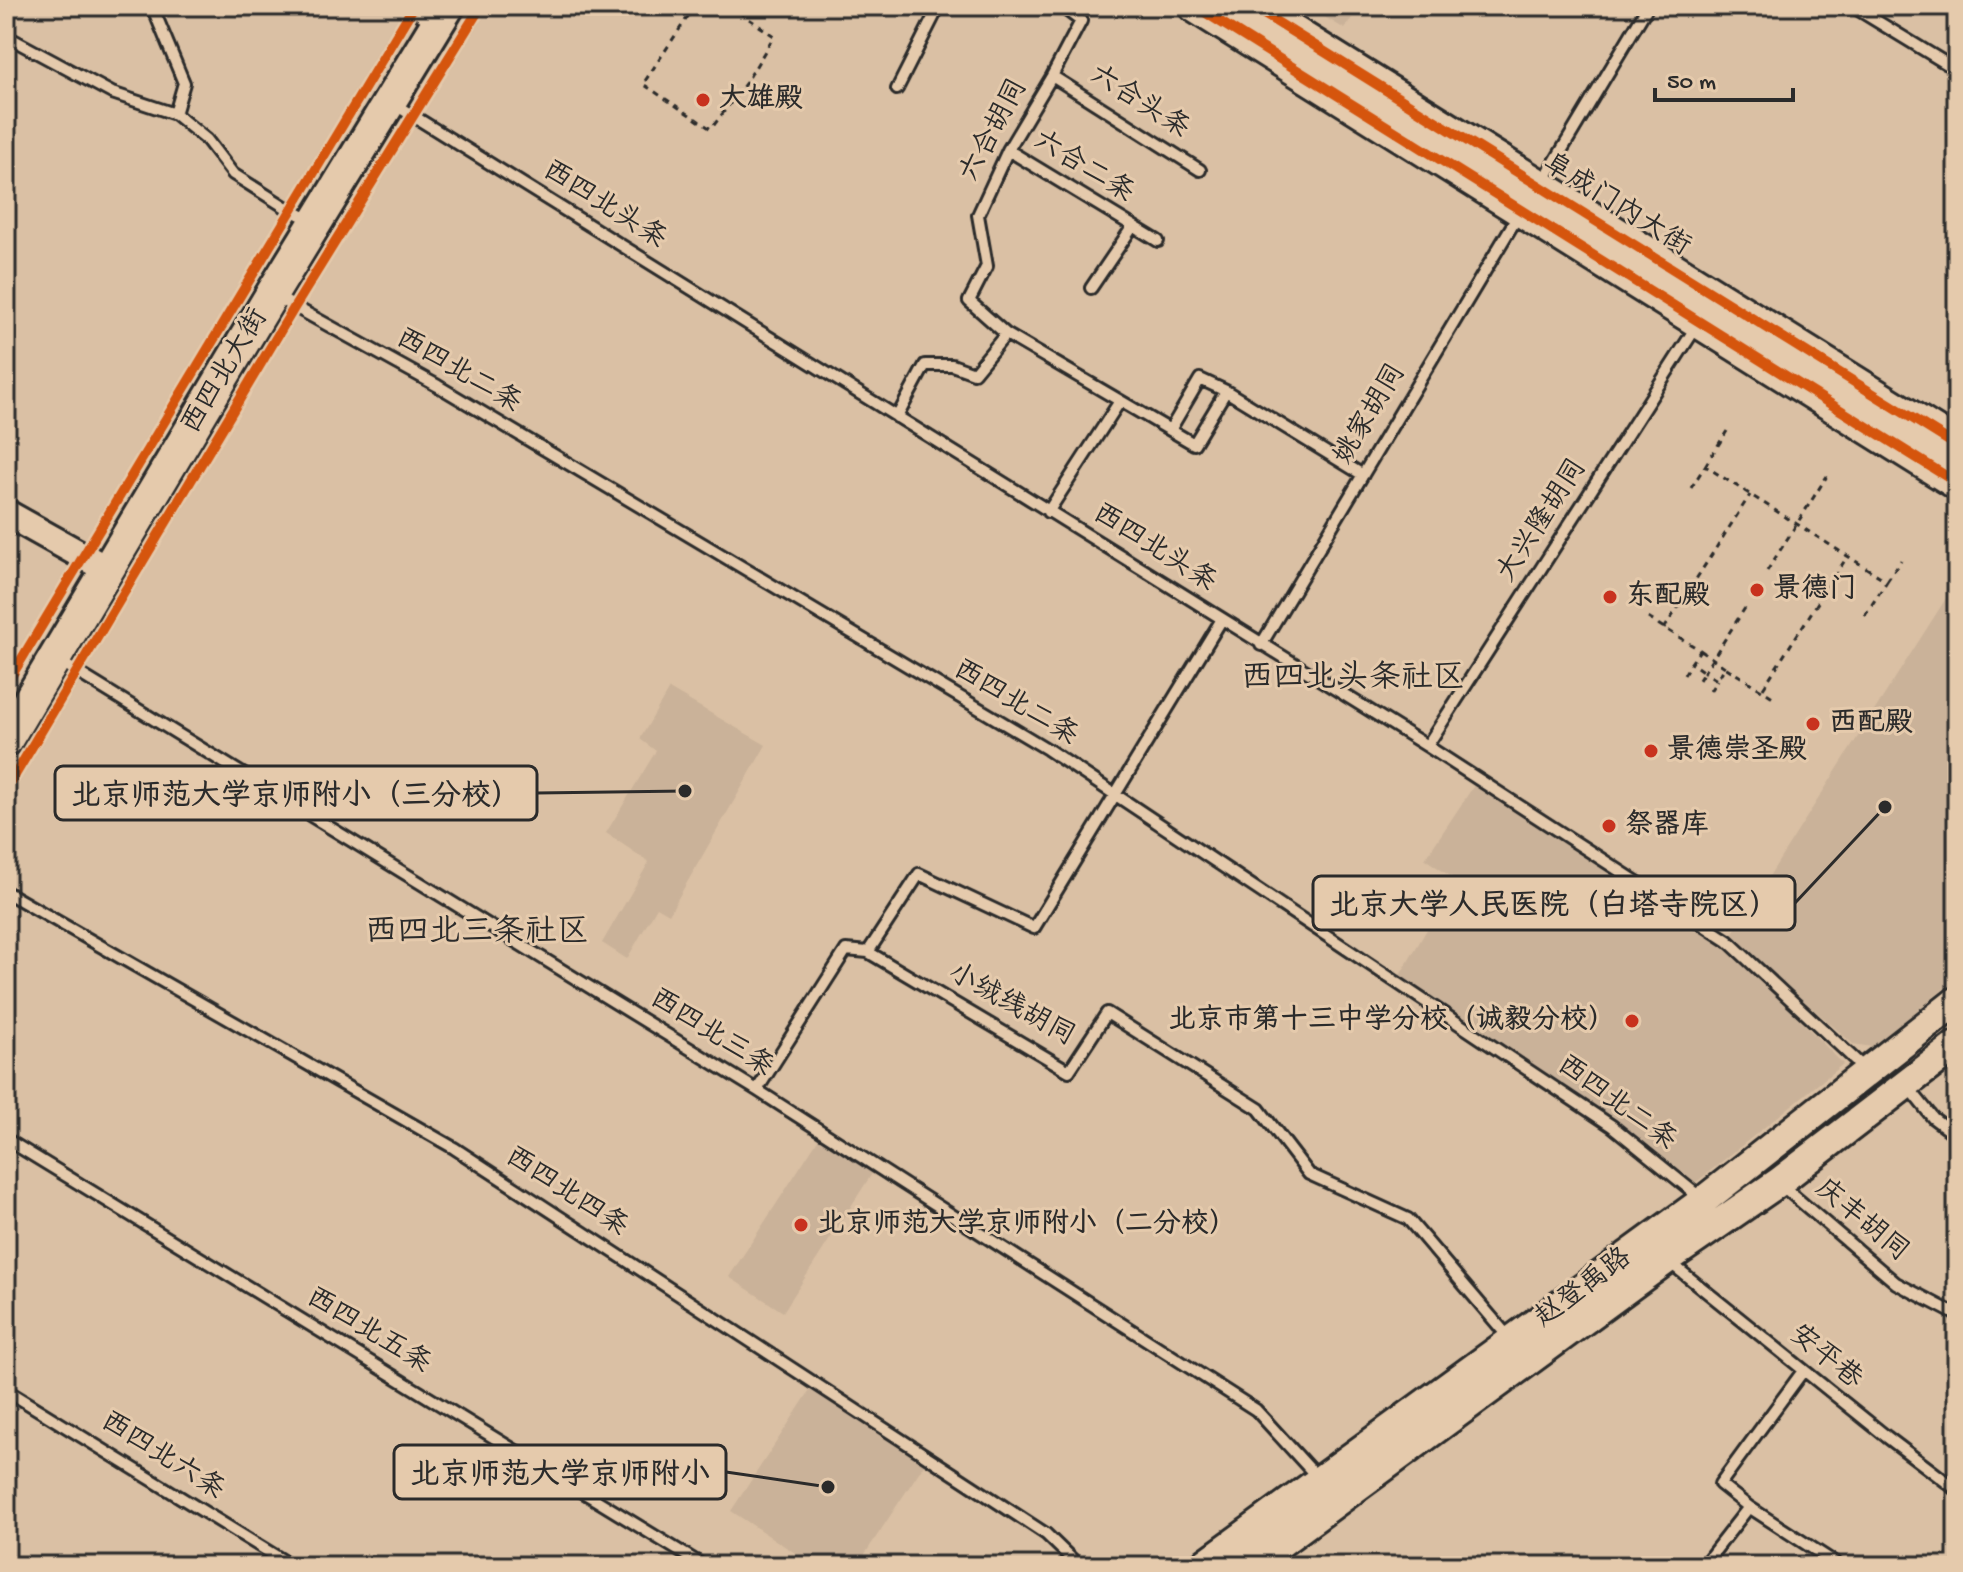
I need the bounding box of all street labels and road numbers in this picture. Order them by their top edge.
street label: 六合头条 [1083,58,1196,147]
street label: 六合胡同 [952,73,1036,188]
street label: 六合二条 [1026,123,1141,211]
street label: 阜成门内大街 [1536,146,1697,265]
street label: 西四北头条 [536,154,673,257]
street label: 西四北大街 [175,303,276,441]
street label: 西四北二条 [389,322,527,421]
street label: 姚家胡同 [1327,358,1414,472]
street label: 大兴隆胡同 [1490,453,1595,589]
street label: 西四北头条 [1086,497,1223,600]
street label: 西四北二条 [946,653,1084,754]
street label: 小绒线胡同 [942,957,1081,1054]
street label: 西四北三条 [643,982,780,1085]
street label: 西四北二条 [1550,1049,1683,1158]
street label: 西四北四条 [498,1140,634,1245]
street label: 庆丰胡同 [1807,1172,1915,1270]
street label: 赵登禹路 [1528,1241,1639,1336]
street label: 西四北五条 [299,1281,437,1382]
street label: 安平巷 [1782,1318,1869,1398]
street label: 西四北六条 [94,1405,231,1508]

